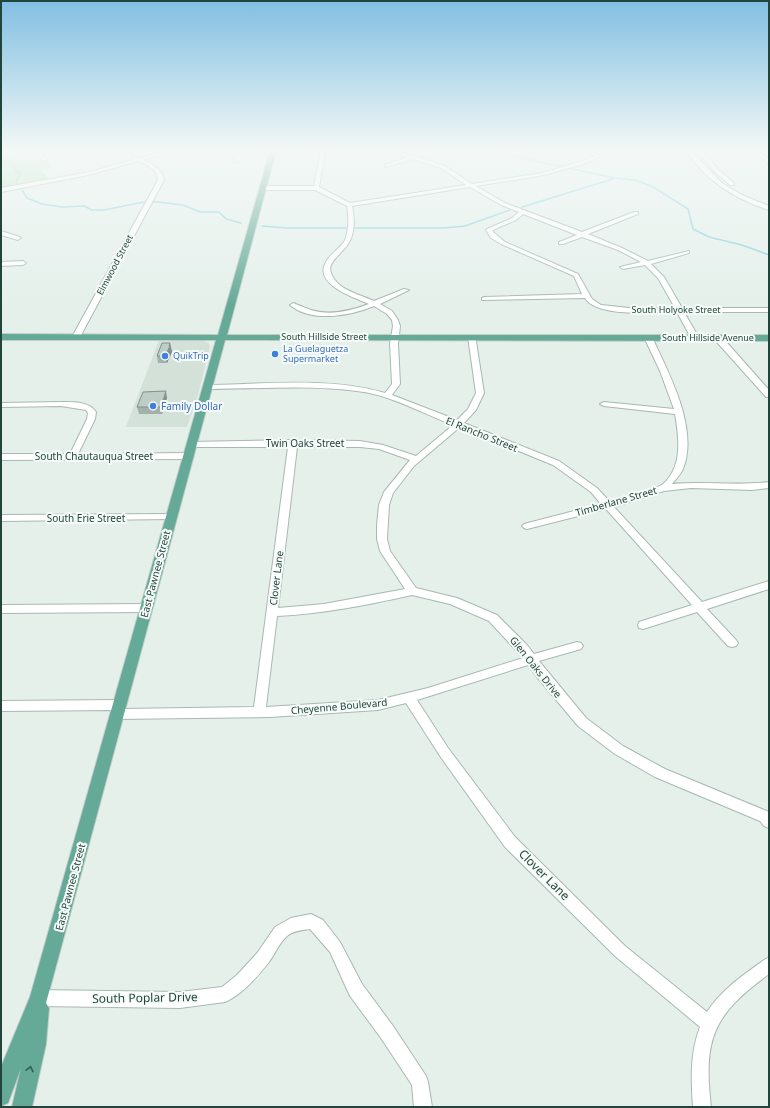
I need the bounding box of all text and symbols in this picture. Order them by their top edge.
street label: Elmwood Street [93,232,136,297]
street label: South Holyoke Street [632,303,721,316]
street label: South Hillside Street [281,330,367,343]
street label: South Hillside Avenue [662,331,754,344]
place label: La Guelaguetza Supermarket [283,342,348,365]
place label: QuikTrip [173,349,209,362]
marker: La Guelaguetza Supermarket [270,349,280,359]
marker: QuikTrip [160,351,170,361]
place label: Family Dollar [161,399,222,413]
marker: Family Dollar [148,401,158,411]
street label: El Rancho Street [444,413,520,455]
street label: Twin Oaks Street [266,436,345,450]
street label: South Chautauqua Street [35,449,154,463]
street label: Timberlane Street [574,483,659,519]
street label: South Erie Street [47,511,126,525]
street label: East Pawnee Street [137,529,173,619]
street label: Clover Lane [266,550,286,606]
street label: Glen Oaks Drive [507,633,565,701]
street label: Cheyenne Boulevard [290,695,388,717]
street label: East Pawnee Street [52,842,88,932]
street label: Clover Lane [515,845,574,904]
street label: South Poplar Drive [92,988,198,1007]
one-way arrow [26,1066,34,1072]

